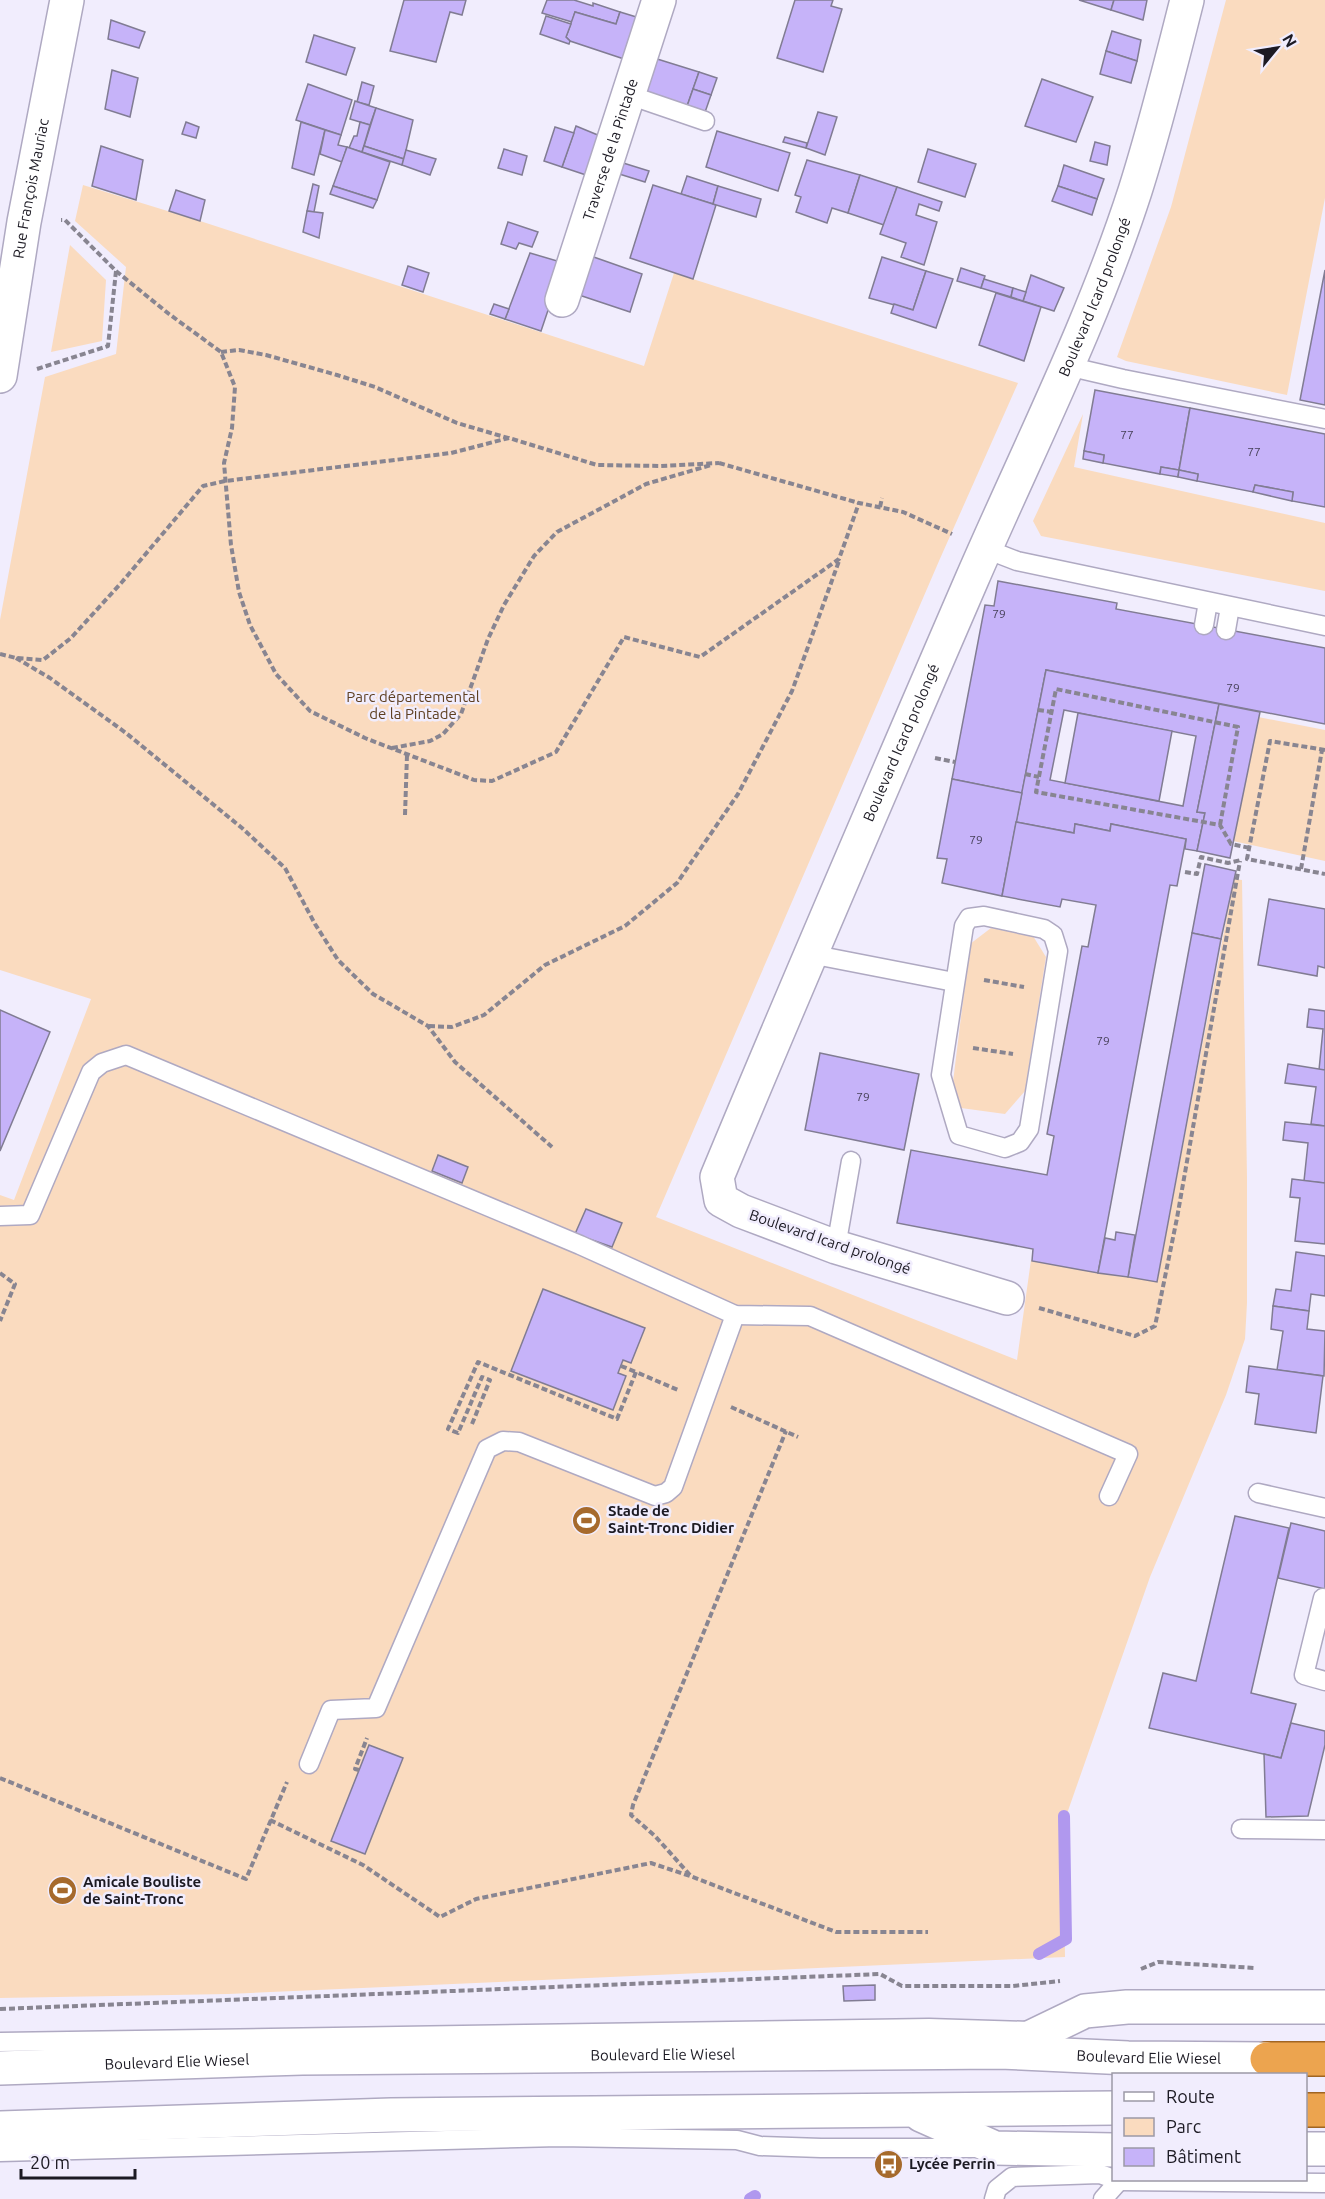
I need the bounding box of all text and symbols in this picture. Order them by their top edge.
north arrow [1247,18,1307,78]
text: N [1279,31,1301,50]
street label: Traverse de la Pintade [579,76,641,223]
street label: Rue François Mauriac [9,117,52,260]
street label: Boulevard Icard prolongé [1055,215,1134,379]
house number: 77 [1120,428,1134,441]
house number: 77 [1247,445,1261,458]
house number: 79 [992,607,1006,620]
street label: Boulevard Icard prolongé [859,661,942,824]
house number: 79 [1226,681,1240,694]
park label: Parc départemental de la Pintade [346,688,480,722]
house number: 79 [969,833,983,846]
house number: 79 [1096,1034,1110,1047]
house number: 79 [856,1090,870,1103]
street label: Boulevard Icard prolongé [747,1206,913,1277]
place label: Stade de Saint-Tronc Didier [608,1502,735,1536]
sports icon: Stade de Saint-Tronc Didier [571,1504,603,1536]
place label: Amicale Bouliste de Saint-Tronc [83,1873,201,1907]
sports icon: Amicale Bouliste de Saint-Tronc [46,1875,78,1907]
street label: Boulevard Elie Wiesel [590,2045,735,2064]
street label: Boulevard Elie Wiesel [1076,2047,1221,2067]
street label: Boulevard Elie Wiesel [104,2051,250,2073]
legend [1112,2073,1307,2181]
text: Route [1166,2086,1215,2106]
text: Parc [1166,2116,1201,2136]
scale bar [21,2142,135,2180]
text: Bâtiment [1166,2146,1241,2166]
bus stop icon: Lycée Perrin [872,2148,904,2180]
text: 20 m [30,2152,70,2172]
place label: Lycée Perrin [909,2155,996,2172]

